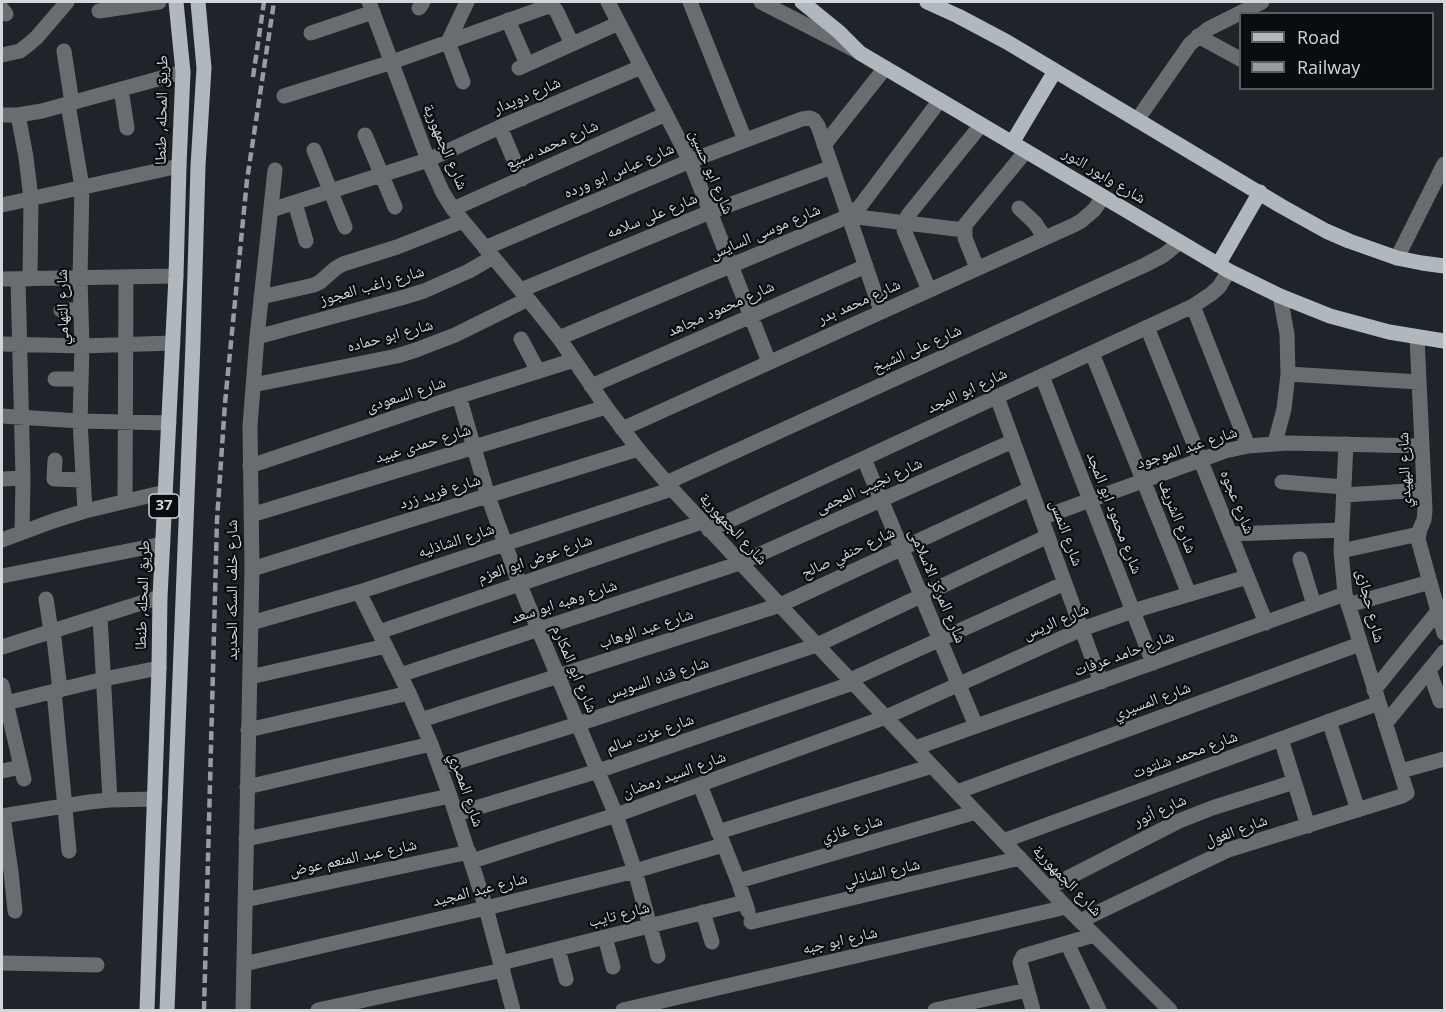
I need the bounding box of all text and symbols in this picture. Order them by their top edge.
legend [1239,12,1434,90]
text: Road [1297,25,1340,49]
street label: طريق المحله, طنطا [151,55,173,165]
text: Railway [1297,55,1360,79]
street label: شارع دويدار [490,73,564,119]
street label: شارع الجمهورية [418,101,472,193]
street label: شارع محمد سبيع [503,116,601,174]
street label: شارع ابو حسين [685,127,737,217]
street label: شارع عباس ابو ورده [561,139,677,203]
street label: شارع وابور النور [1059,144,1149,208]
street label: شارع على سلامه [604,189,700,243]
street label: شارع موسى السايس [707,200,823,264]
street label: شارع راغب العجوز [317,262,427,310]
street label: شارع التهامي [53,269,73,345]
street label: شارع محمد بدر [814,275,904,329]
street label: شارع محمود مجاهد [665,277,777,341]
street label: شارع ابو حماده [345,315,435,357]
street label: شارع على الشيخ [869,321,965,377]
street label: شارع ابو المجد [924,364,1010,418]
street label: شارع السعودى [364,373,448,417]
street label: شارع حمدى عبيد [373,420,473,468]
street label: شارع عبد الموجود [1134,423,1240,473]
street label: شارع البهيدي [1394,432,1416,508]
street label: شارع محمود ابو المجد [1082,449,1146,577]
street label: شارع نجيب العجمى [813,454,925,518]
street label: شارع عجوه [1215,467,1259,537]
street label: شارع فريد زرد [397,471,483,513]
street label: شارع الشريف [1154,478,1200,556]
street label: شارع الجمهورية [695,489,771,569]
road number: 37 [149,494,179,518]
street label: شارع النمس [1045,497,1087,569]
street label: شارع خلف السكه الحديد [222,520,242,660]
street label: شارع الشاذليه [415,520,497,562]
street label: شارع حنفي صالح [798,523,898,583]
street label: شارع المركز الاسلامى [904,526,970,646]
street label: شارع عوض ابو العزم [475,530,595,588]
street label: طريق المحله, طنطا [131,540,155,650]
street label: شارع حجازى [1352,567,1388,645]
street label: شارع وهبه ابو سعد [508,576,620,628]
street label: شارع الريس [1020,599,1092,645]
street label: شارع عبد الوهاب [596,605,696,653]
street label: شارع ابو المكارم [547,622,601,716]
street label: شارع حامد عرفات [1071,627,1177,681]
street label: شارع قناه السويس [603,653,711,705]
street label: شارع المسيري [1111,678,1193,724]
street label: شارع عزت سالم [603,710,697,758]
street label: شارع محمد شلتوت [1130,727,1240,783]
street label: شارع السيد رمضان [619,747,729,803]
street label: شارع المصري [444,750,488,830]
street label: شارع أنور [1130,790,1190,832]
street label: شارع غازي [819,811,885,847]
street label: شارع الغول [1202,811,1270,851]
street label: شارع عبد المنعم عوض [287,835,419,881]
street label: شارع الجمهورية [1028,841,1106,921]
street label: شارع الشاذلي [842,855,922,891]
street label: شارع عبد المجيد [431,869,529,911]
street label: شارع تايب [586,898,652,932]
street label: شارع ابو جبه [801,923,879,959]

